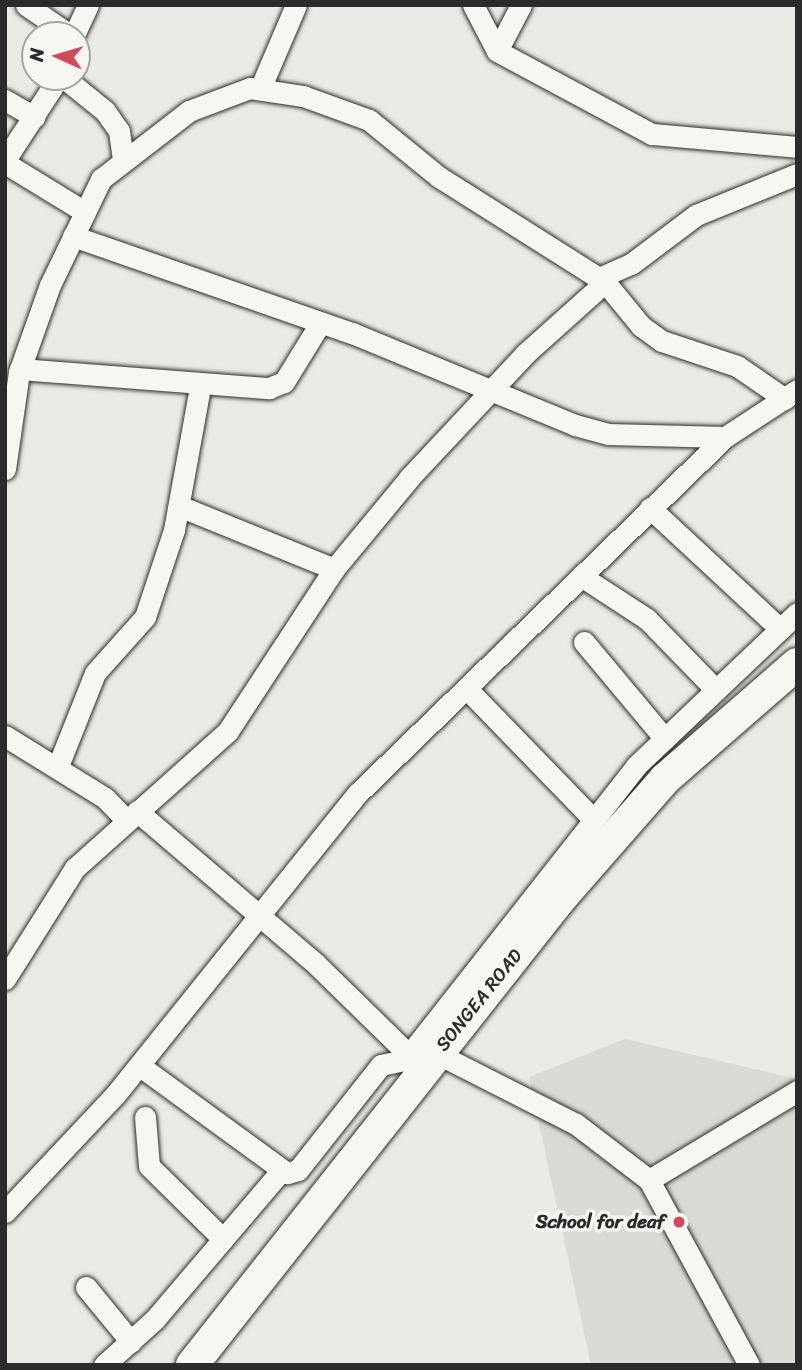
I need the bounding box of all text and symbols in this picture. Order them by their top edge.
north arrow [21,21,91,91]
text: N [20,47,53,62]
street label: SONGEA ROAD [431,944,527,1056]
place label: School for deaf [536,1211,665,1233]
marker: School for deaf [671,1214,687,1230]

